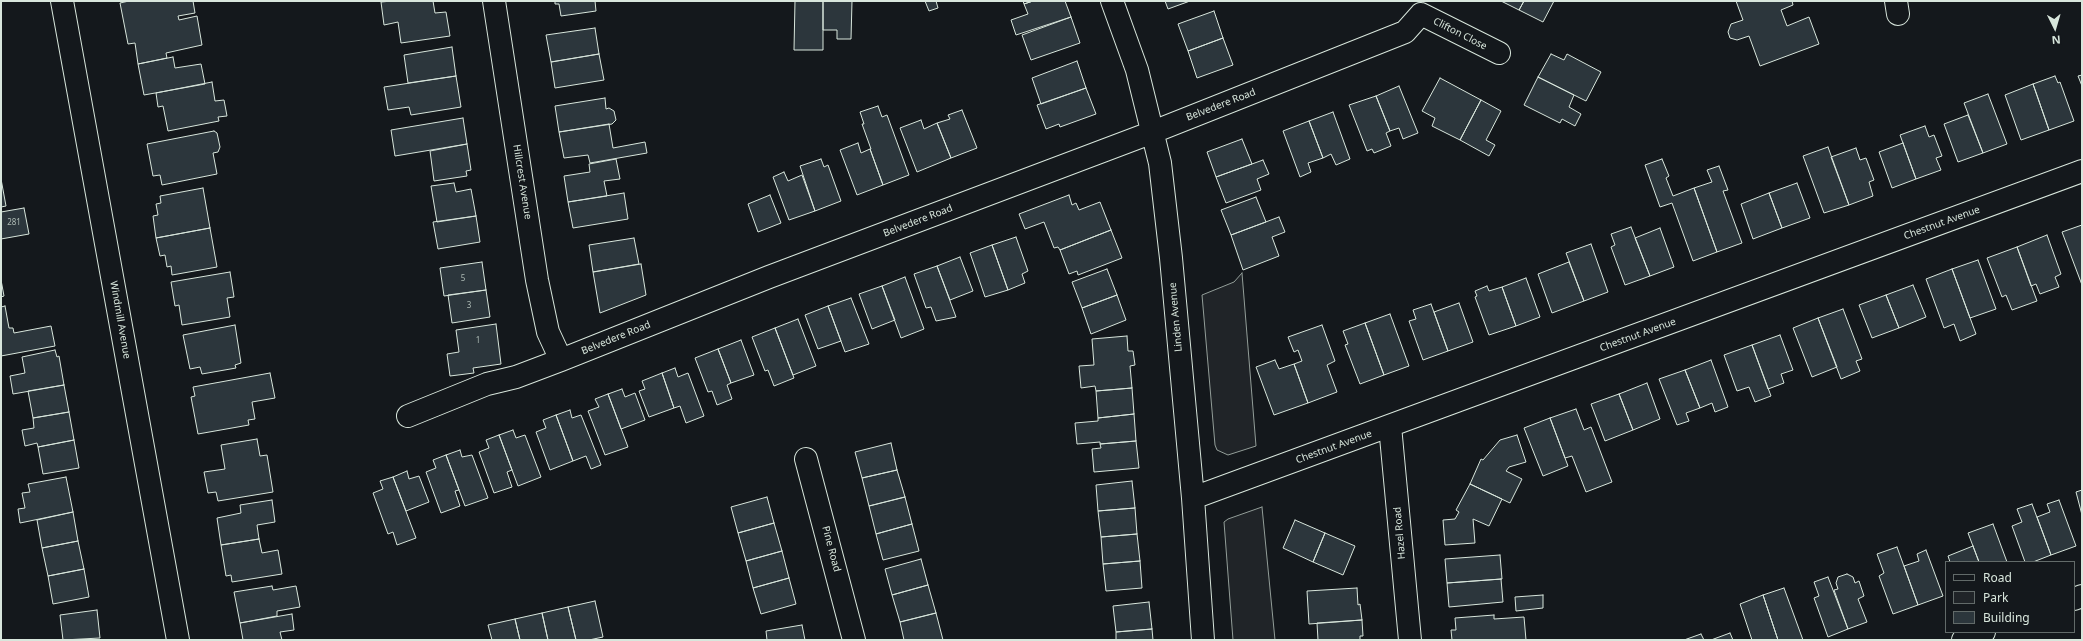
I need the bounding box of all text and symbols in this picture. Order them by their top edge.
north arrow [2035,8,2075,48]
street label: Clifton Close [1431,15,1489,53]
text: N [2051,33,2061,48]
street label: Belvedere Road [1185,86,1257,124]
street label: Hillcrest Avenue [510,144,534,220]
street label: Belvedere Road [882,202,954,240]
street label: Chestnut Avenue [1902,204,1982,242]
house number: 281 [7,218,21,228]
house number: 5 [461,274,465,284]
street label: Windmill Avenue [107,280,133,360]
street label: Linden Avenue [1167,282,1185,352]
house number: 3 [467,301,471,311]
street label: Chestnut Avenue [1598,316,1678,354]
street label: Belvedere Road [580,319,652,357]
house number: 1 [476,336,480,346]
street label: Chestnut Avenue [1294,428,1374,466]
street label: Hazel Road [1392,506,1408,560]
street label: Pine Road [819,525,843,573]
legend [1945,561,2075,633]
text: Road [1983,569,2012,586]
text: Park [1983,589,2008,606]
text: Building [1983,609,2030,626]

